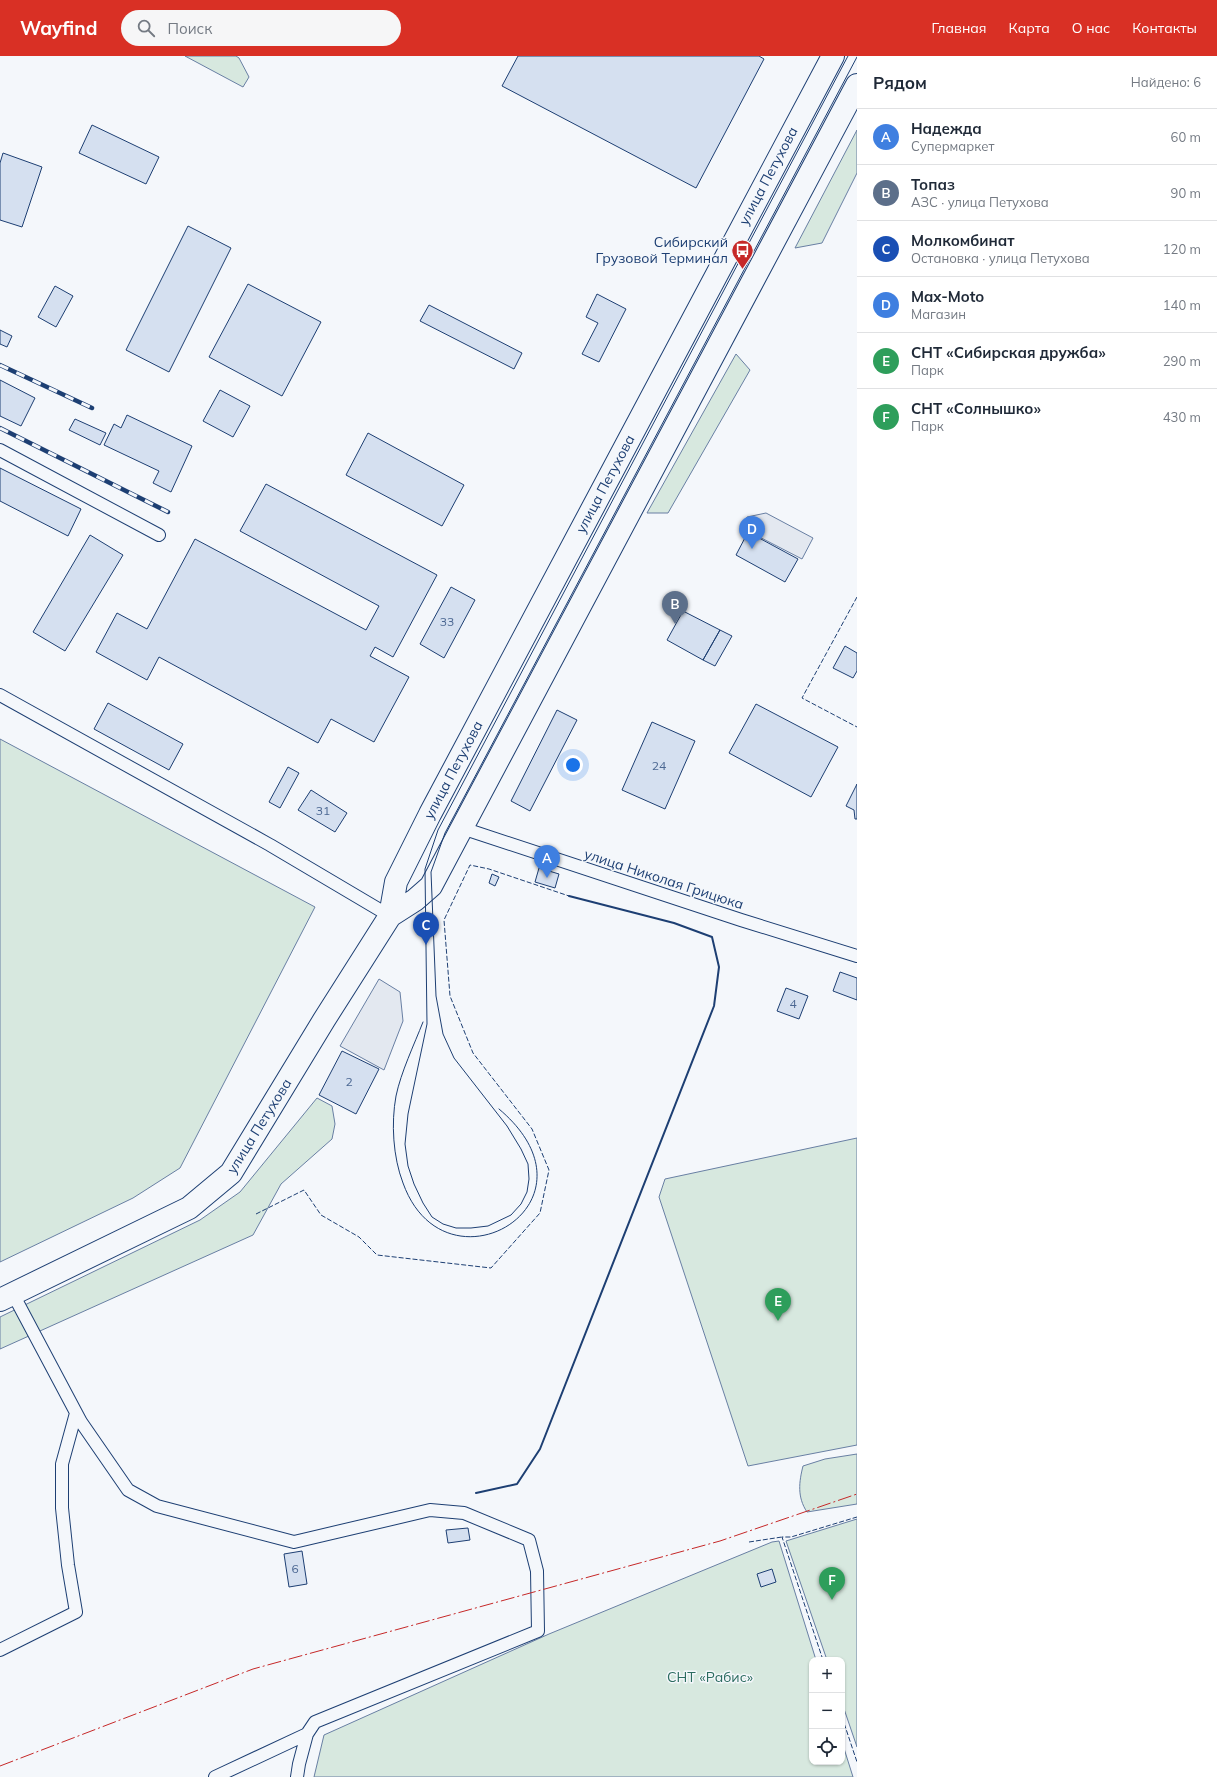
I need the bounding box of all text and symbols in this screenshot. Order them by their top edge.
search box [121,10,401,46]
text: Wayfind [20,16,97,40]
icon: search [135,17,157,39]
text: Поиск [167,19,212,38]
text: Главная [932,19,987,37]
text: Карта [1009,19,1050,37]
text: О нас [1072,19,1110,37]
text: Контакты [1132,19,1197,37]
text: Рядом [873,72,927,93]
text: Найдено: 6 [1131,74,1201,90]
text: Надежда [911,119,982,138]
street label: улица Петухова [735,124,801,228]
text: A [881,129,891,145]
text: 60 m [1171,129,1201,145]
text: Супермаркет [911,138,994,154]
text: Топаз [911,175,955,194]
text: B [882,185,890,201]
text: 90 m [1171,185,1201,201]
text: АЗС · улица Петухова [911,194,1049,210]
text: Молкомбинат [911,231,1015,250]
place label: Сибирский Грузовой Терминал [596,233,728,267]
bus stop icon: Сибирский Грузовой Терминал [730,237,756,270]
text: C [882,241,890,257]
text: 120 m [1163,241,1201,257]
text: Остановка · улица Петухова [911,250,1090,266]
text: Max-Moto [911,287,984,306]
text: D [881,297,891,313]
text: 140 m [1163,297,1201,313]
text: Магазин [911,306,966,322]
text: СНТ «Сибирская дружба» [911,343,1106,362]
text: E [882,353,890,369]
text: 290 m [1163,353,1201,369]
text: Парк [911,362,944,378]
text: СНТ «Солнышко» [911,399,1041,418]
text: F [882,409,890,425]
text: 430 m [1163,409,1201,425]
text: Парк [911,418,944,434]
street label: улица Петухова [572,432,638,536]
pin: D [739,516,765,549]
pin: B [662,591,688,624]
house number: 33 [440,614,454,629]
street label: улица Петухова [420,718,486,822]
your location [563,755,583,775]
house number: 24 [652,758,666,773]
house number: 31 [316,803,330,818]
pin: A [534,845,560,878]
street label: улица Николая Грицюка [582,845,746,913]
pin: C [413,912,439,945]
house number: 4 [789,996,797,1011]
house number: 2 [345,1074,353,1089]
street label: улица Петухова [223,1075,295,1177]
pin: E [765,1288,791,1321]
house number: 6 [291,1561,299,1576]
pin: F [819,1567,845,1600]
map controls [809,1657,845,1765]
button: + [809,1657,845,1693]
park label: СНТ «Рабис» [667,1668,753,1686]
button: − [809,1693,845,1729]
button: locate [809,1729,845,1765]

